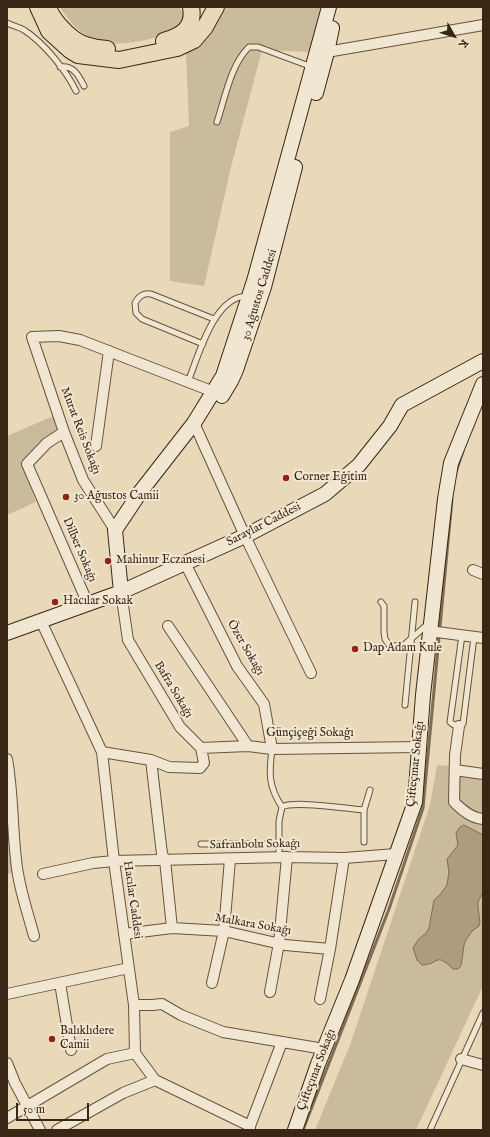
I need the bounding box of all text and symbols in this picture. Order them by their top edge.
north arrow [434,16,474,56]
text: K [455,36,471,51]
street label: 30 Ağustos Caddesi [239,247,281,343]
street label: Murat Reis Sokağı [57,385,103,477]
place label: Corner Eğitim [294,471,367,485]
marker: Corner Eğitim [281,473,291,483]
place label: 30 Ağustos Camii [74,490,159,504]
marker: 30 Ağustos Camii [61,492,71,502]
street label: Saraylar Caddesi [224,500,304,550]
street label: Dilber Sokağı [59,515,99,585]
place label: Mahinur Eczanesi [116,554,205,568]
marker: Mahinur Eczanesi [103,556,113,566]
place label: Hacılar Sokak [63,595,133,609]
marker: Hacılar Sokak [50,597,60,607]
street label: Özer Sokağı [223,618,267,678]
place label: Dap Adam Kule [363,642,442,656]
marker: Dap Adam Kule [350,644,360,654]
street label: Bafra Sokağı [150,659,196,721]
street label: Çifteçınar Sokağı [404,720,428,808]
street label: Günçiçeği Sokağı [266,727,354,741]
street label: Safranbolu Sokağı [210,837,300,853]
street label: Hacılar Caddesi [119,860,145,940]
street label: Malkara Sokağı [214,911,292,939]
place label: Balıklıdere Camii [60,1025,114,1053]
street label: Çifteçınar Sokağı [295,1027,339,1113]
marker: Balıklıdere Camii [47,1034,57,1044]
scale bar [18,1095,91,1121]
text: 50 m [23,1102,45,1117]

